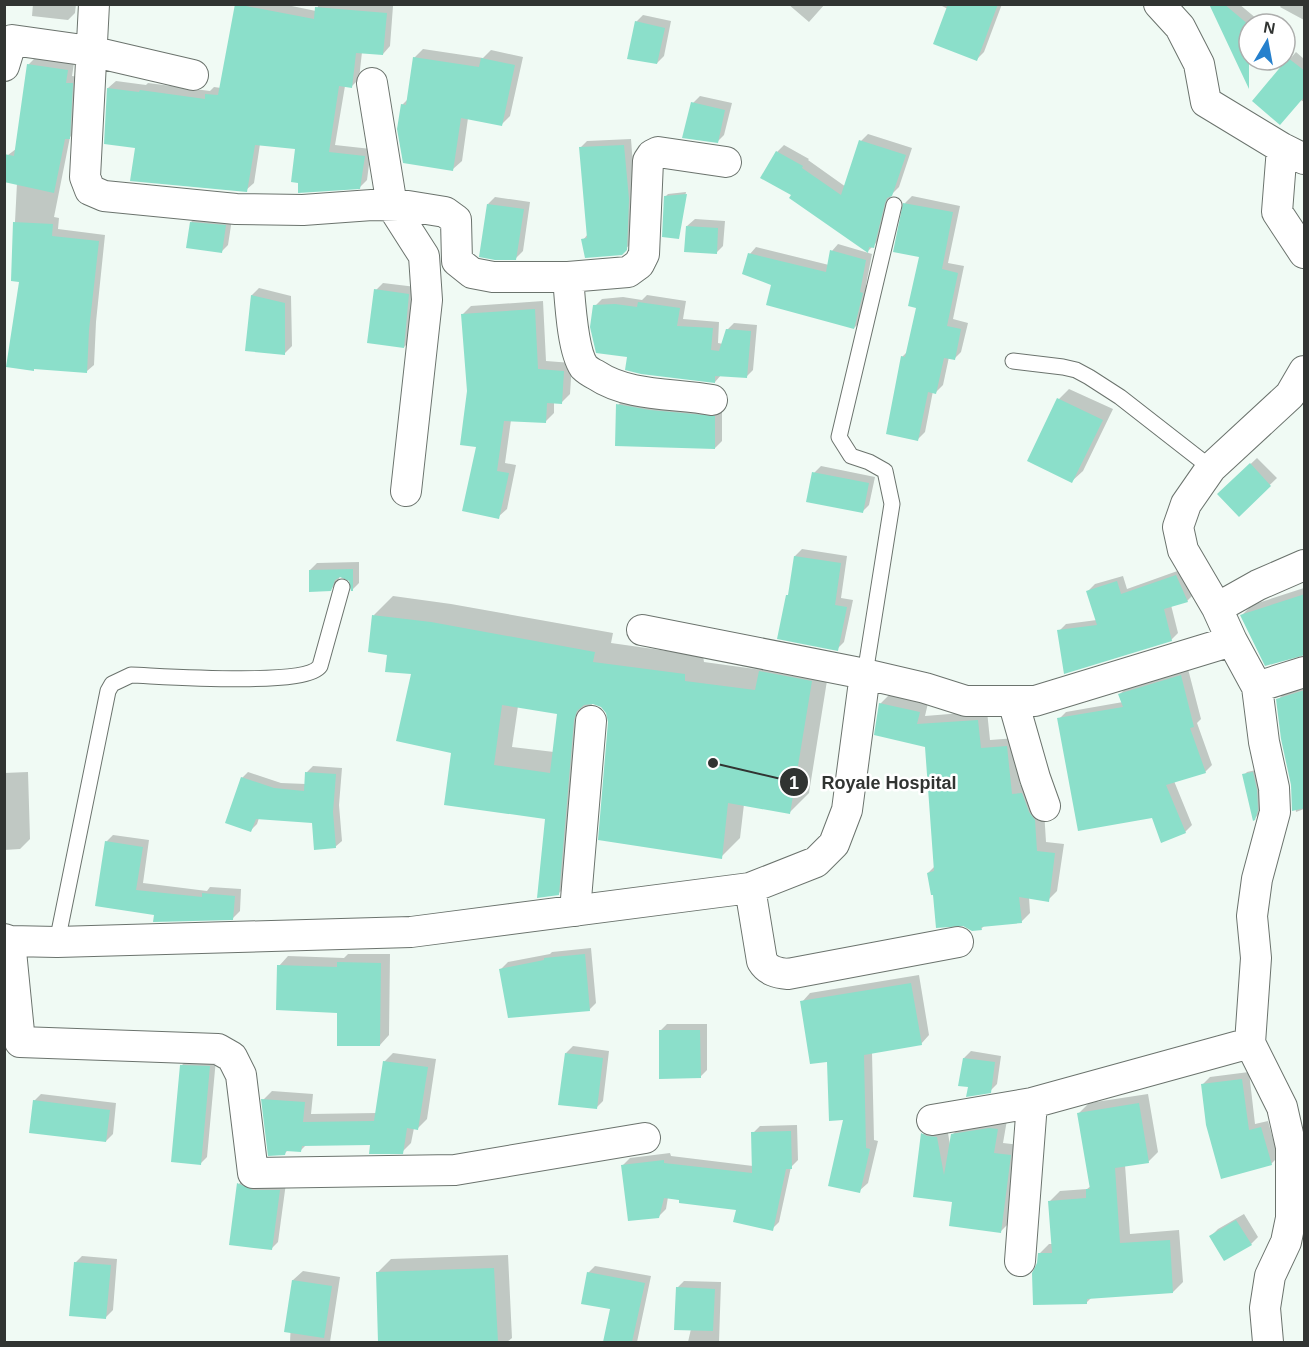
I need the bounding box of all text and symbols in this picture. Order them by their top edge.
north arrow [1237,12,1297,72]
text: N [1262,18,1277,37]
callout: Royale Hospital [779,764,968,800]
text: 1 [789,773,799,793]
text: Royale Hospital [821,773,957,793]

